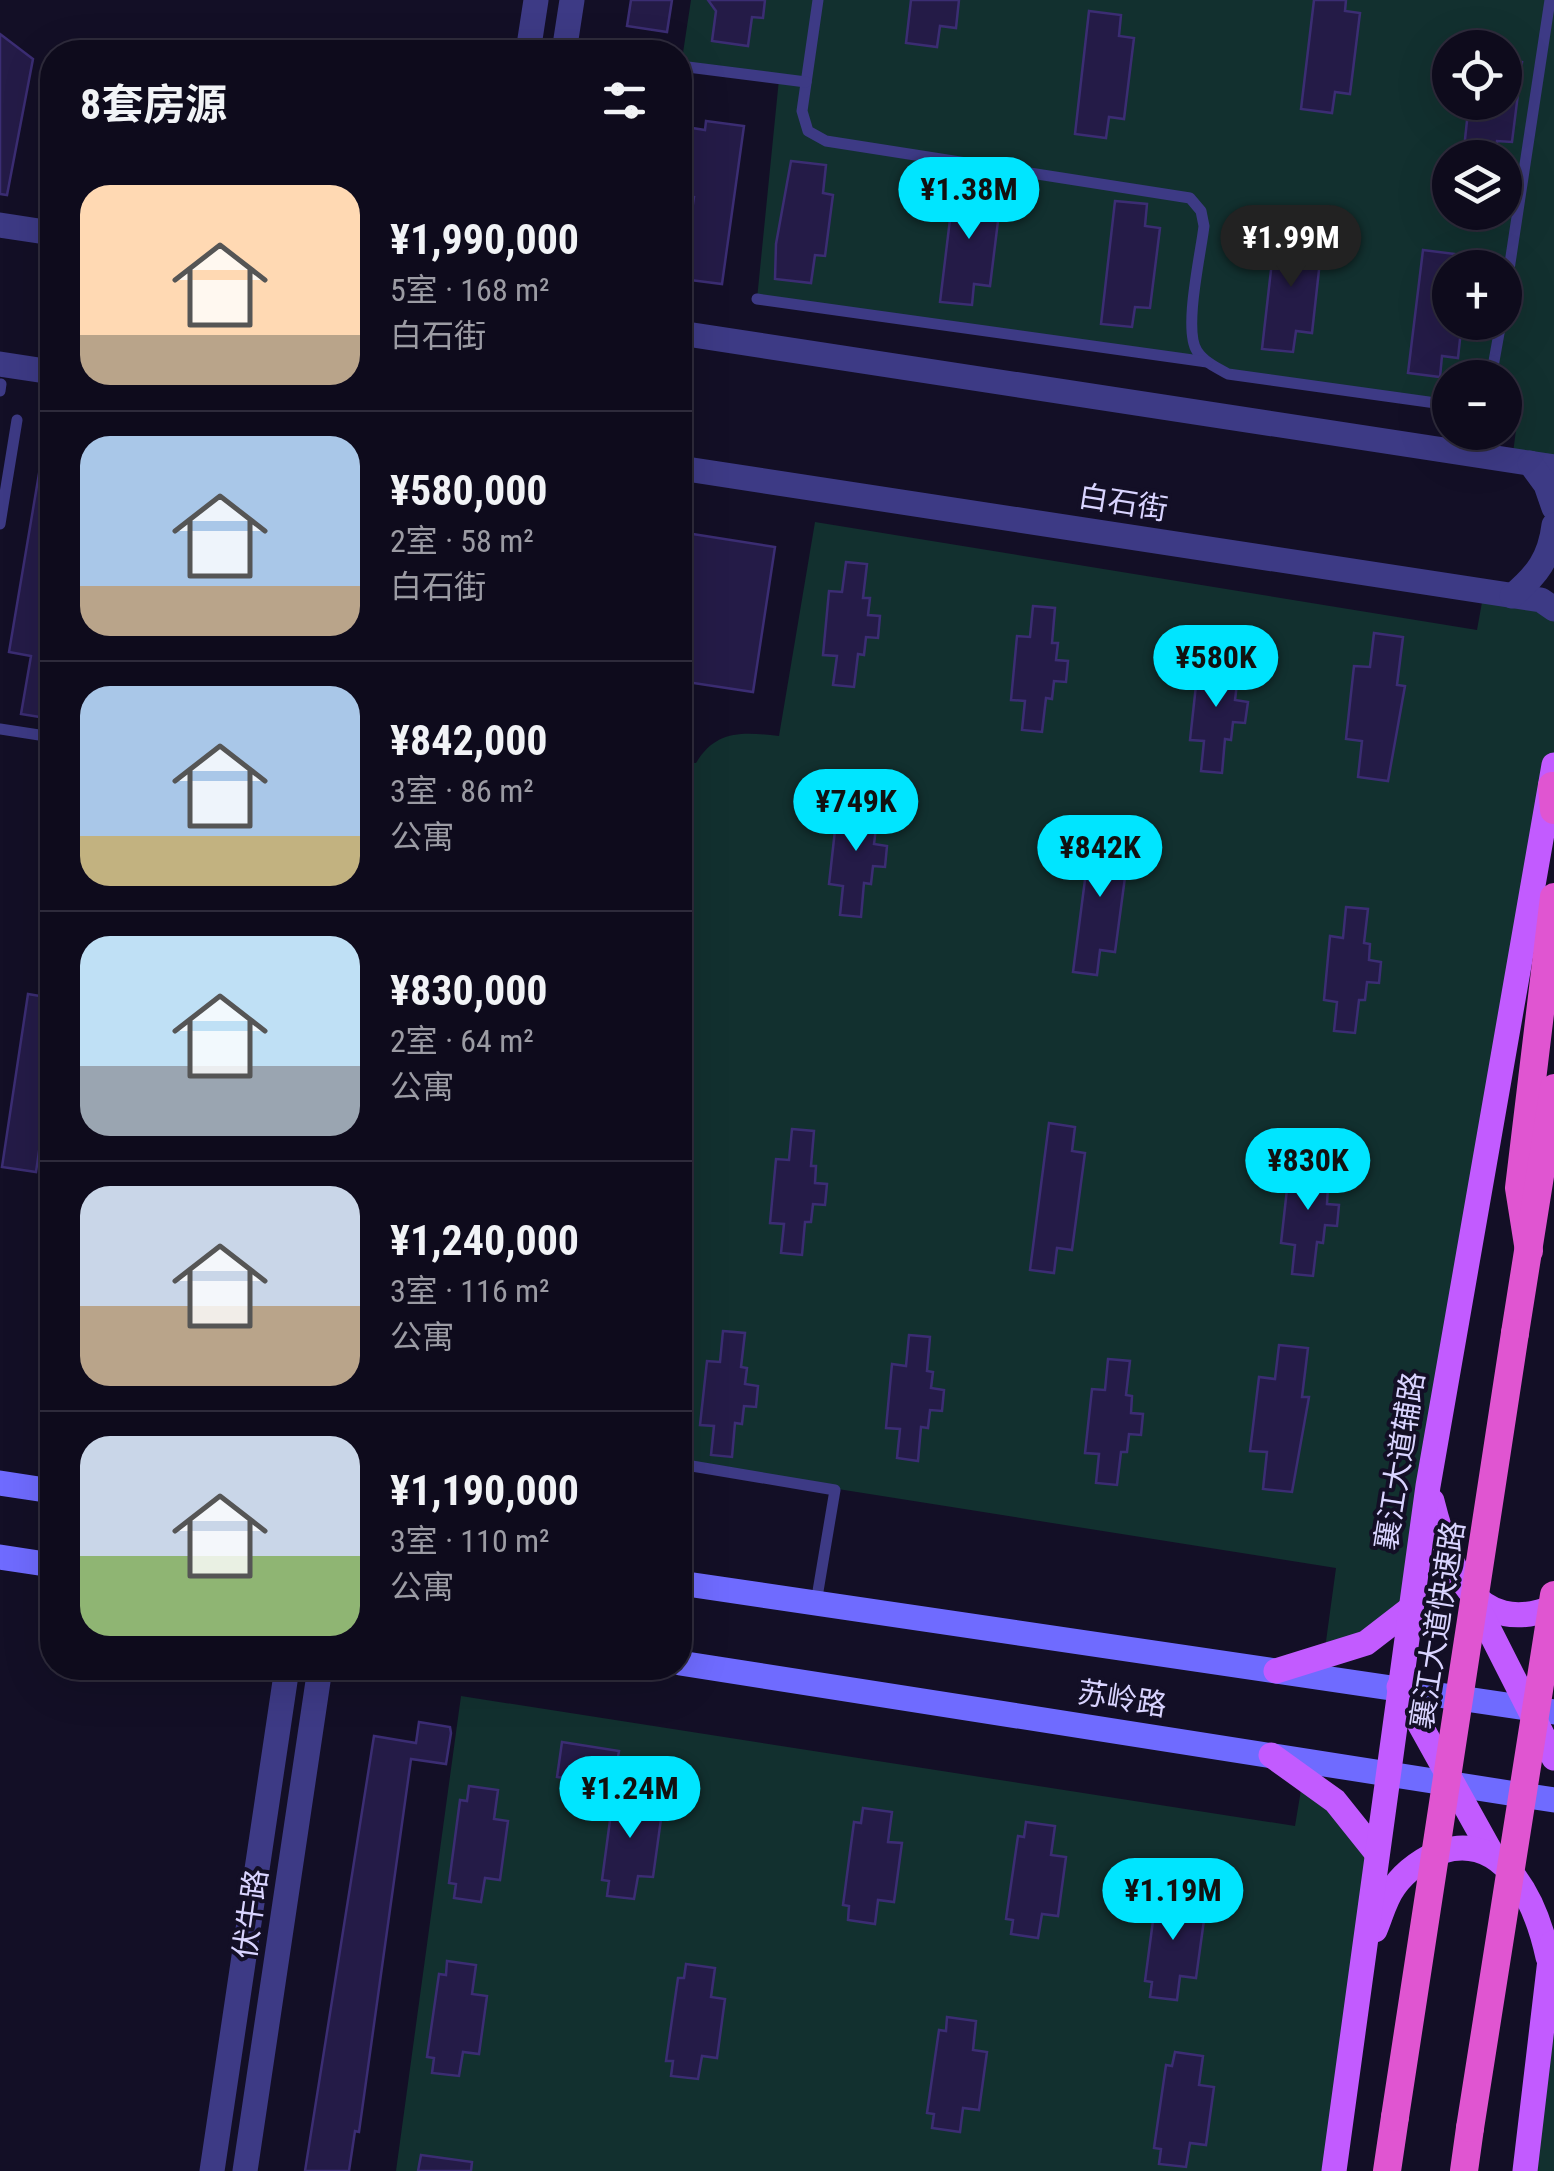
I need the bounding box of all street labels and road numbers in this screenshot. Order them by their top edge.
street label: 白石街 [1076,478,1170,527]
street label: 襄江大道辅路 [1368,1369,1431,1553]
street label: 襄江大道快速路 [1404,1518,1471,1731]
street label: 苏岭路 [1075,1674,1169,1723]
street label: 伏牛路 [227,1867,274,1961]

